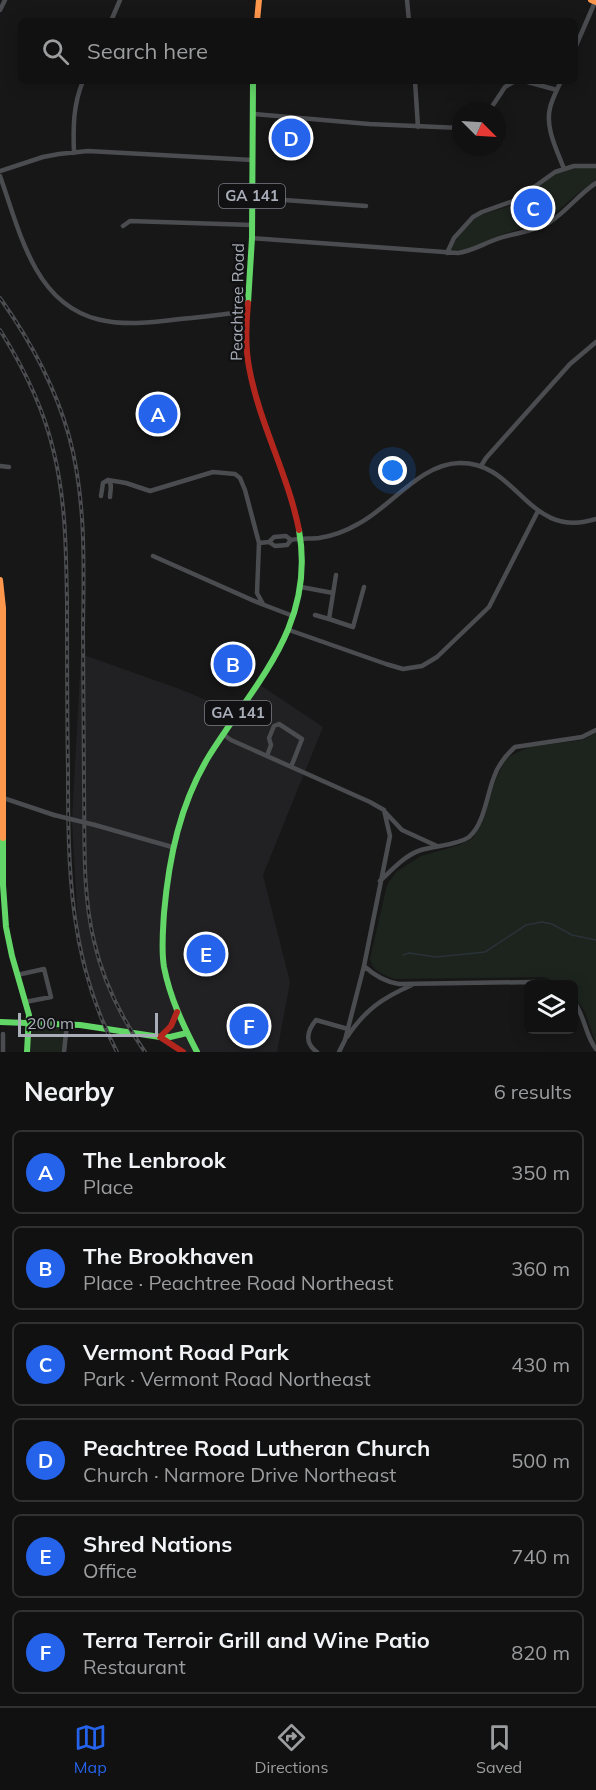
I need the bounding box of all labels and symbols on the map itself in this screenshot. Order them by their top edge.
north arrow [452,102,506,156]
pin: D [272,116,310,160]
road number: GA 141 [219,184,285,208]
pin: C [514,186,552,230]
street label: Peachtree Road [226,243,248,361]
pin: A [138,392,178,436]
your location [378,456,407,485]
pin: B [214,642,252,686]
road number: GA 141 [205,701,271,725]
pin: E [186,932,226,976]
pin: F [230,1004,268,1048]
scale bar [18,1010,158,1038]

